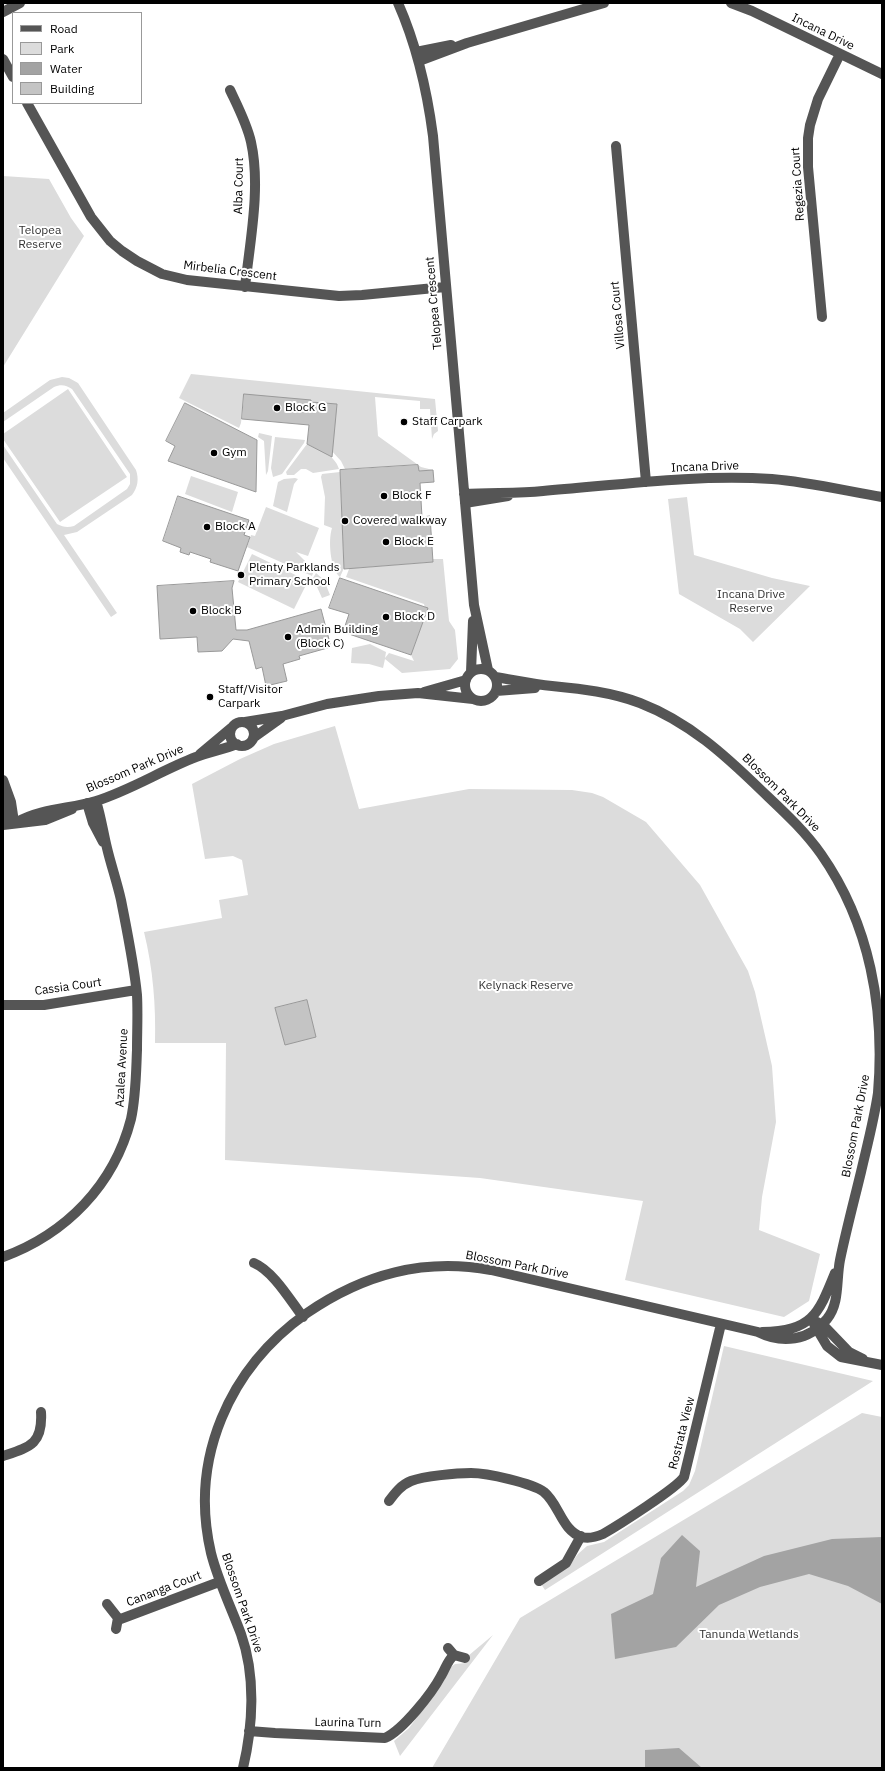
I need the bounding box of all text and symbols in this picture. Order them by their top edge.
street label: Incana Drive [789,11,857,53]
legend [12,12,142,104]
text: Road [50,21,78,36]
text: Park [50,41,74,56]
text: Water [50,61,82,76]
text: Building [50,81,94,96]
street label: Regezia Court [788,146,808,222]
street label: Alba Court [231,157,247,215]
park label: Telopea Reserve [18,224,62,252]
street label: Telopea Crescent [423,256,445,350]
street label: Mirbelia Crescent [182,258,278,284]
street label: Villosa Court [608,280,628,350]
place label: Block G [285,401,326,415]
marker: Block G [272,403,282,413]
place label: Staff Carpark [412,415,483,429]
marker: Staff Carpark [399,417,409,427]
place label: Gym [222,446,247,460]
marker: Gym [209,448,219,458]
street label: Incana Drive [671,459,739,475]
place label: Block F [392,489,432,503]
marker: Block F [379,491,389,501]
place label: Covered walkway [353,514,447,528]
marker: Covered walkway [340,516,350,526]
place label: Block A [215,520,256,534]
marker: Block A [202,522,212,532]
place label: Block E [394,535,434,549]
marker: Block E [381,537,391,547]
place label: Plenty Parklands Primary School [249,561,340,589]
marker: Plenty Parklands Primary School [236,570,246,580]
park label: Incana Drive Reserve [717,588,785,616]
place label: Block B [201,604,242,618]
marker: Block B [188,606,198,616]
place label: Block D [394,610,435,624]
marker: Block D [381,612,391,622]
place label: Admin Building (Block C) [296,623,378,651]
marker: Admin Building (Block C) [283,632,293,642]
place label: Staff/Visitor Carpark [218,683,282,711]
marker: Staff/Visitor Carpark [205,692,215,702]
street label: Blossom Park Drive [84,742,186,796]
street label: Blossom Park Drive [739,751,823,835]
street label: Cassia Court [34,975,102,999]
park label: Kelynack Reserve [479,979,573,993]
street label: Azalea Avenue [113,1028,131,1108]
street label: Blossom Park Drive [839,1073,873,1179]
street label: Blossom Park Drive [464,1248,570,1282]
street label: Rostrata View [666,1395,698,1471]
street label: Blossom Park Drive [218,1551,266,1655]
street label: Cananga Court [125,1568,203,1610]
park label: Tanunda Wetlands [699,1628,799,1642]
street label: Laurina Turn [314,1715,382,1731]

